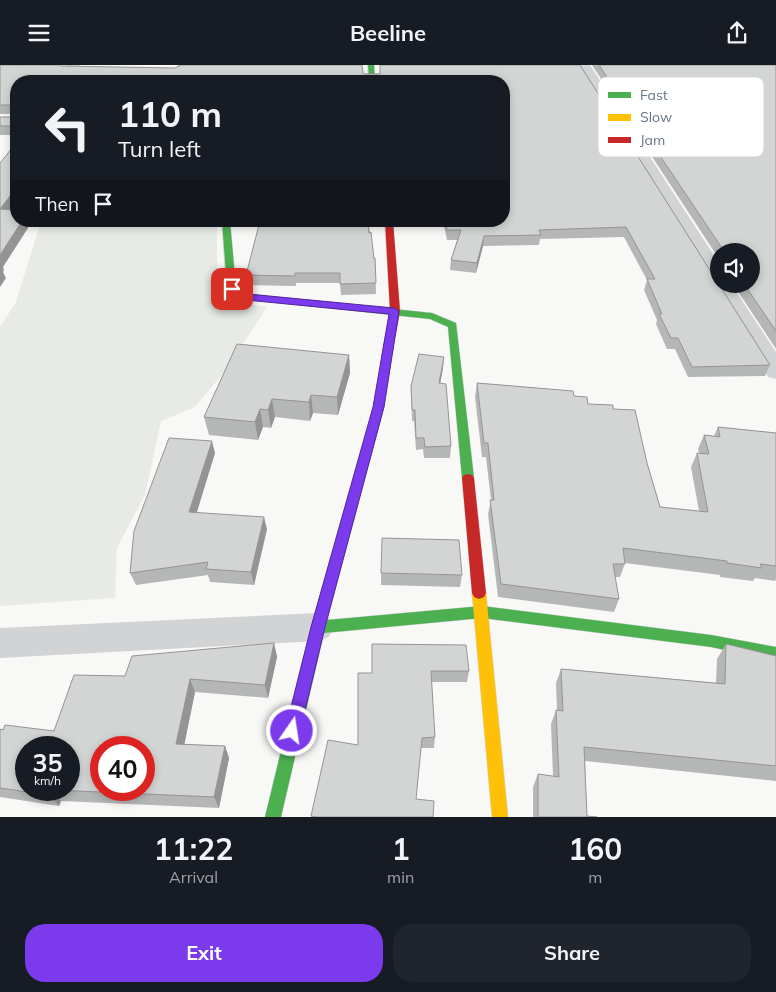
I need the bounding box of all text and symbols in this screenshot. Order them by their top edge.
icon: menu [25,19,53,47]
text: Beeline [350,19,426,47]
icon: share [723,19,751,47]
legend [598,77,764,157]
text: Fast [640,86,668,104]
text: 110 m [118,92,222,136]
icon: left [35,95,100,160]
text: Slow [640,108,672,126]
text: Jam [640,131,665,149]
text: Turn left [118,135,201,163]
icon: arrive [89,190,117,218]
text: Then [35,192,79,216]
map controls [710,243,760,293]
button: sound [710,243,760,293]
pin [211,268,253,310]
icon: arrive [218,275,246,303]
position arrow [265,704,317,756]
speed limit sign: 40 [90,736,155,801]
text: 35 [32,747,63,778]
text: km/h [34,773,61,788]
text: 11:22 [154,830,233,868]
text: 1 [392,830,410,868]
text: 160 [568,830,622,868]
text: Arrival [169,867,218,887]
text: min [387,867,414,887]
text: m [588,867,602,887]
button: Exit [25,924,383,982]
button: Share [393,924,751,982]

